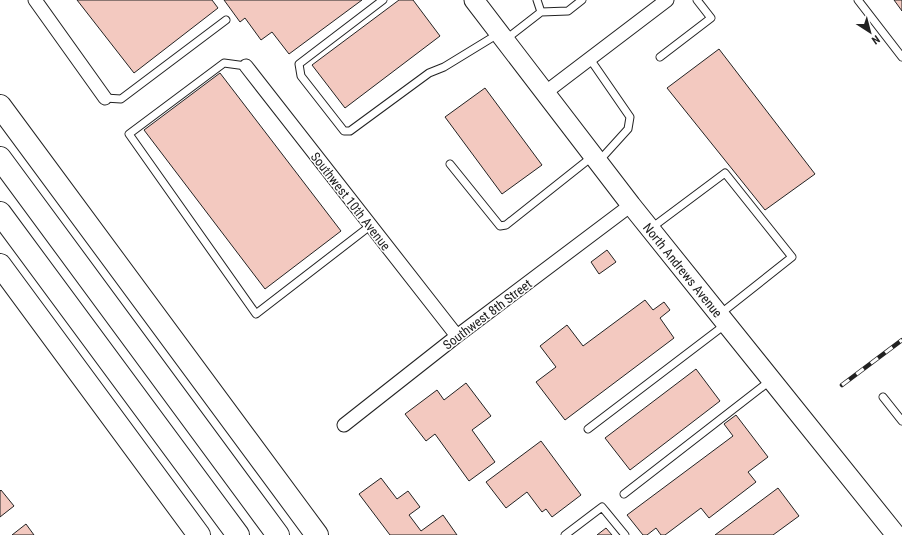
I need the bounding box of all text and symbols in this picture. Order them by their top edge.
north arrow [850,12,890,52]
text: N [869,32,882,47]
street label: Southwest 10th Avenue [308,149,394,253]
street label: North Andrews Avenue [640,220,725,320]
street label: Southwest 8th Street [440,276,535,353]

